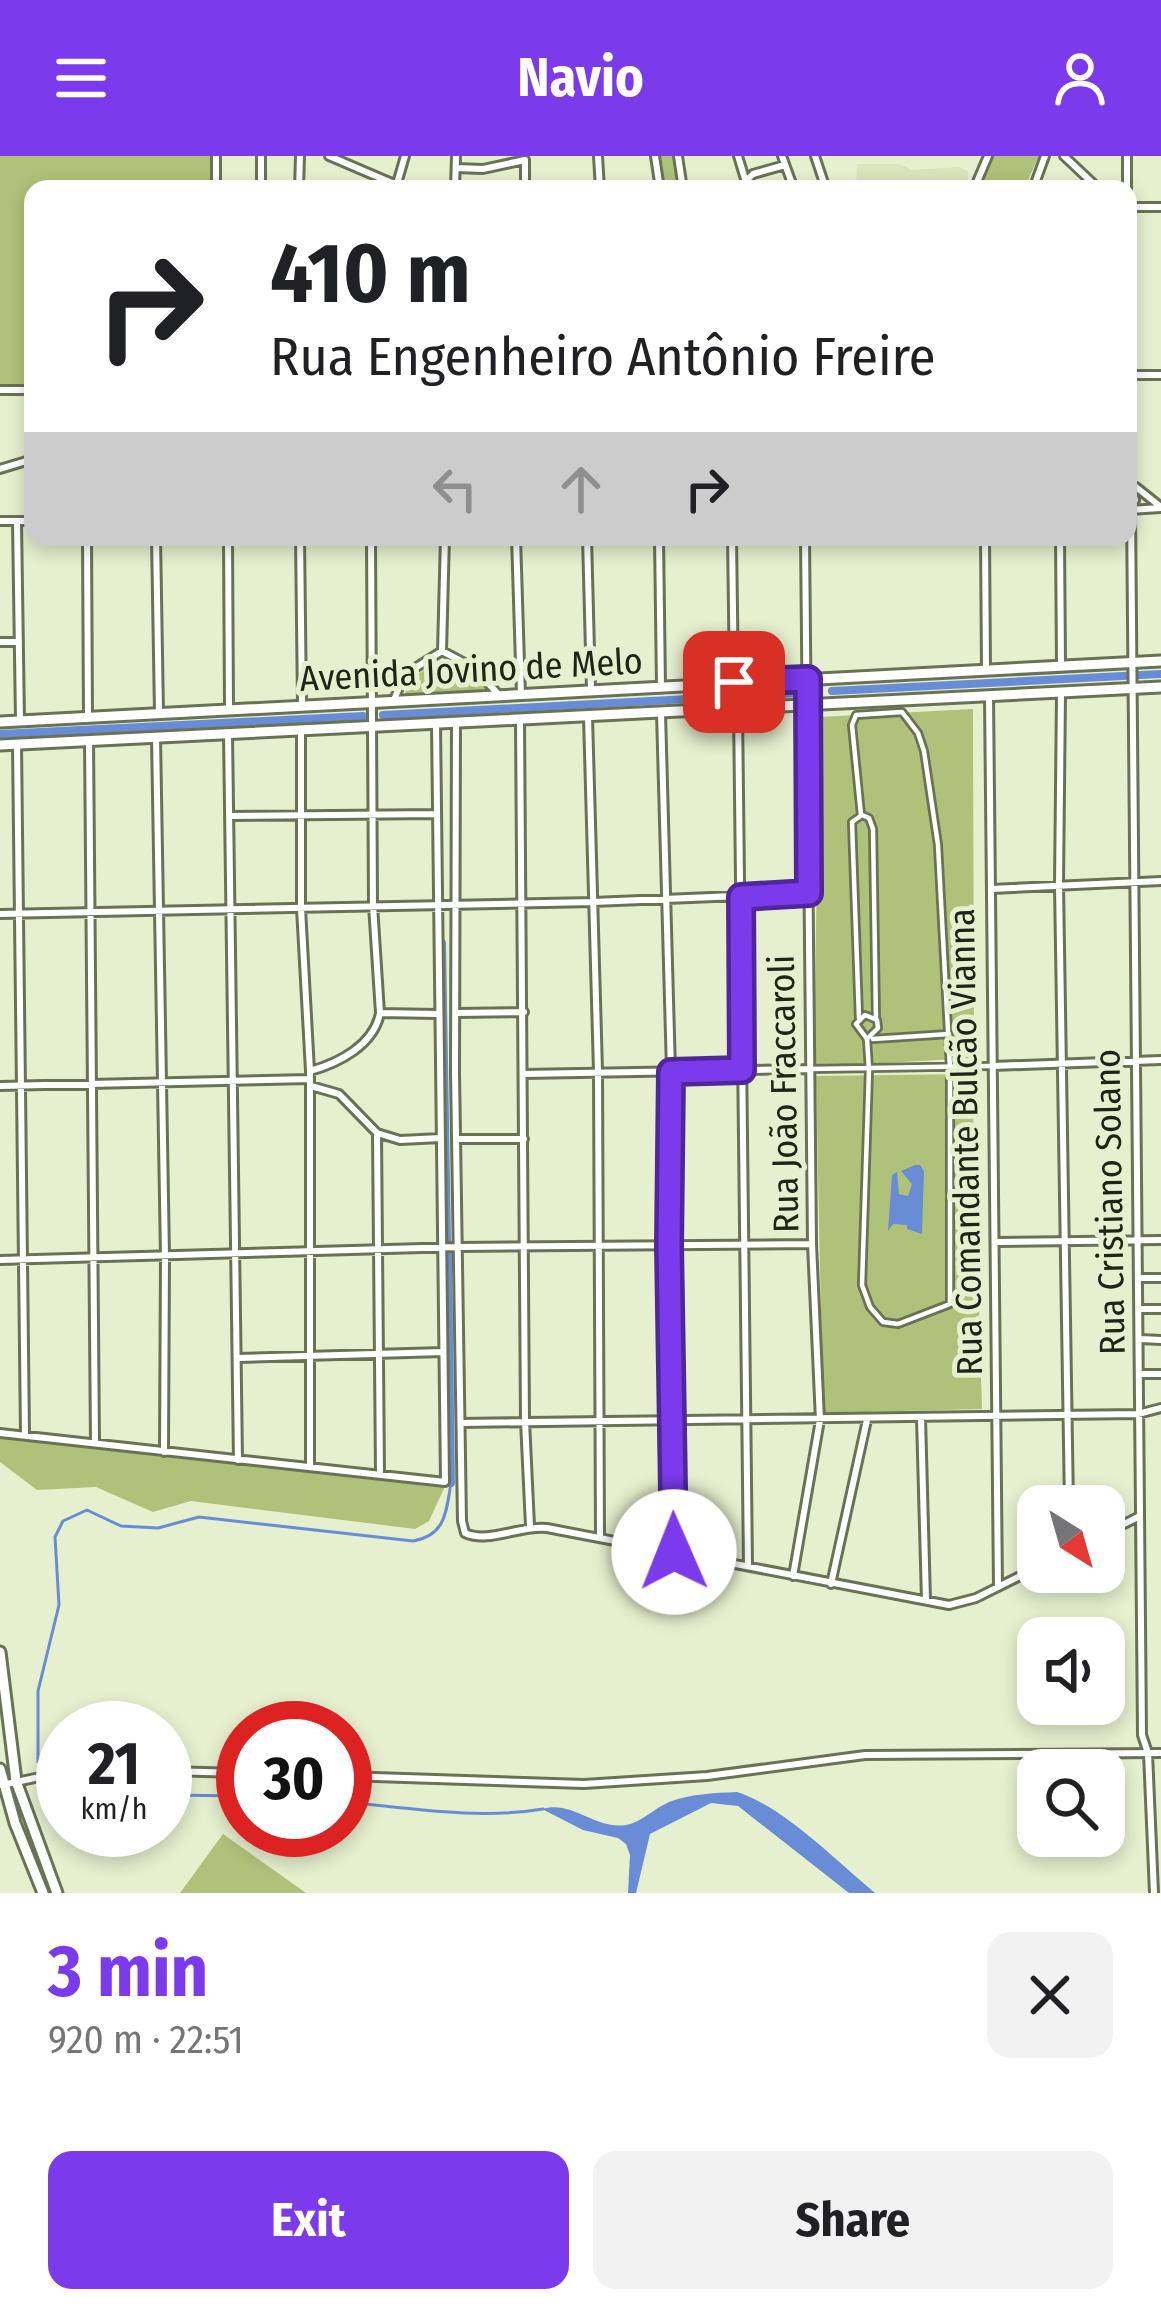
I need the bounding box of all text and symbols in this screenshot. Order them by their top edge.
icon: menu [48,45,114,111]
icon: person [1047,45,1113,111]
text: Navio [517,46,644,110]
text: 410 m [270,223,471,324]
icon: right [72,228,228,384]
text: Rua Engenheiro Antônio Freire [270,325,936,389]
icon: left [422,456,488,522]
icon: ahead [548,456,614,522]
icon: right [674,456,740,522]
pin [683,631,785,733]
street label: Avenida Jovino de Melo [298,639,644,701]
icon: arrive [701,649,767,715]
street label: Rua Comandante Bulcão Vianna [940,908,992,1376]
street label: Rua João Fraccaroli [760,955,808,1233]
street label: Rua Cristiano Solano [1085,1049,1135,1355]
north arrow [1017,1485,1125,1593]
map controls [1017,1485,1125,1857]
position arrow [611,1489,737,1615]
button: sound [1017,1617,1125,1725]
speed limit sign: 30 [216,1701,372,1857]
text: 21 [88,1728,140,1800]
button: search [1017,1749,1125,1857]
text: km/h [81,1791,147,1827]
text: 3 min [48,1929,208,2015]
button: close [987,1932,1113,2058]
text: 920 m · 22:51 [48,2017,244,2063]
button: Exit [48,2151,569,2289]
button: Share [593,2151,1113,2289]

